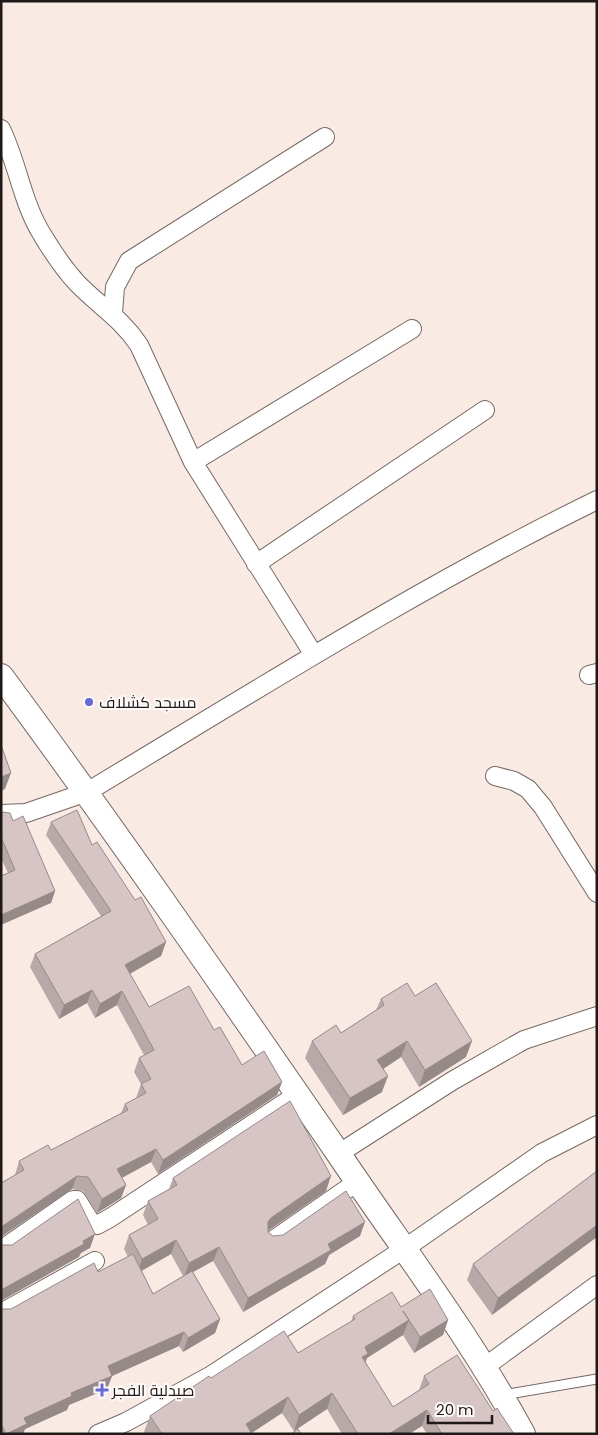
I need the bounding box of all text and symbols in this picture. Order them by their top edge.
place label: مسجد كشلاف [99,691,197,714]
marker: مسجد كشلاف [83,696,95,708]
place label: صيدلية الفجر [111,1379,194,1402]
marker: صيدلية الفجر [96,1384,108,1396]
scale bar [428,1392,492,1424]
text: 20 m [436,1399,474,1420]

